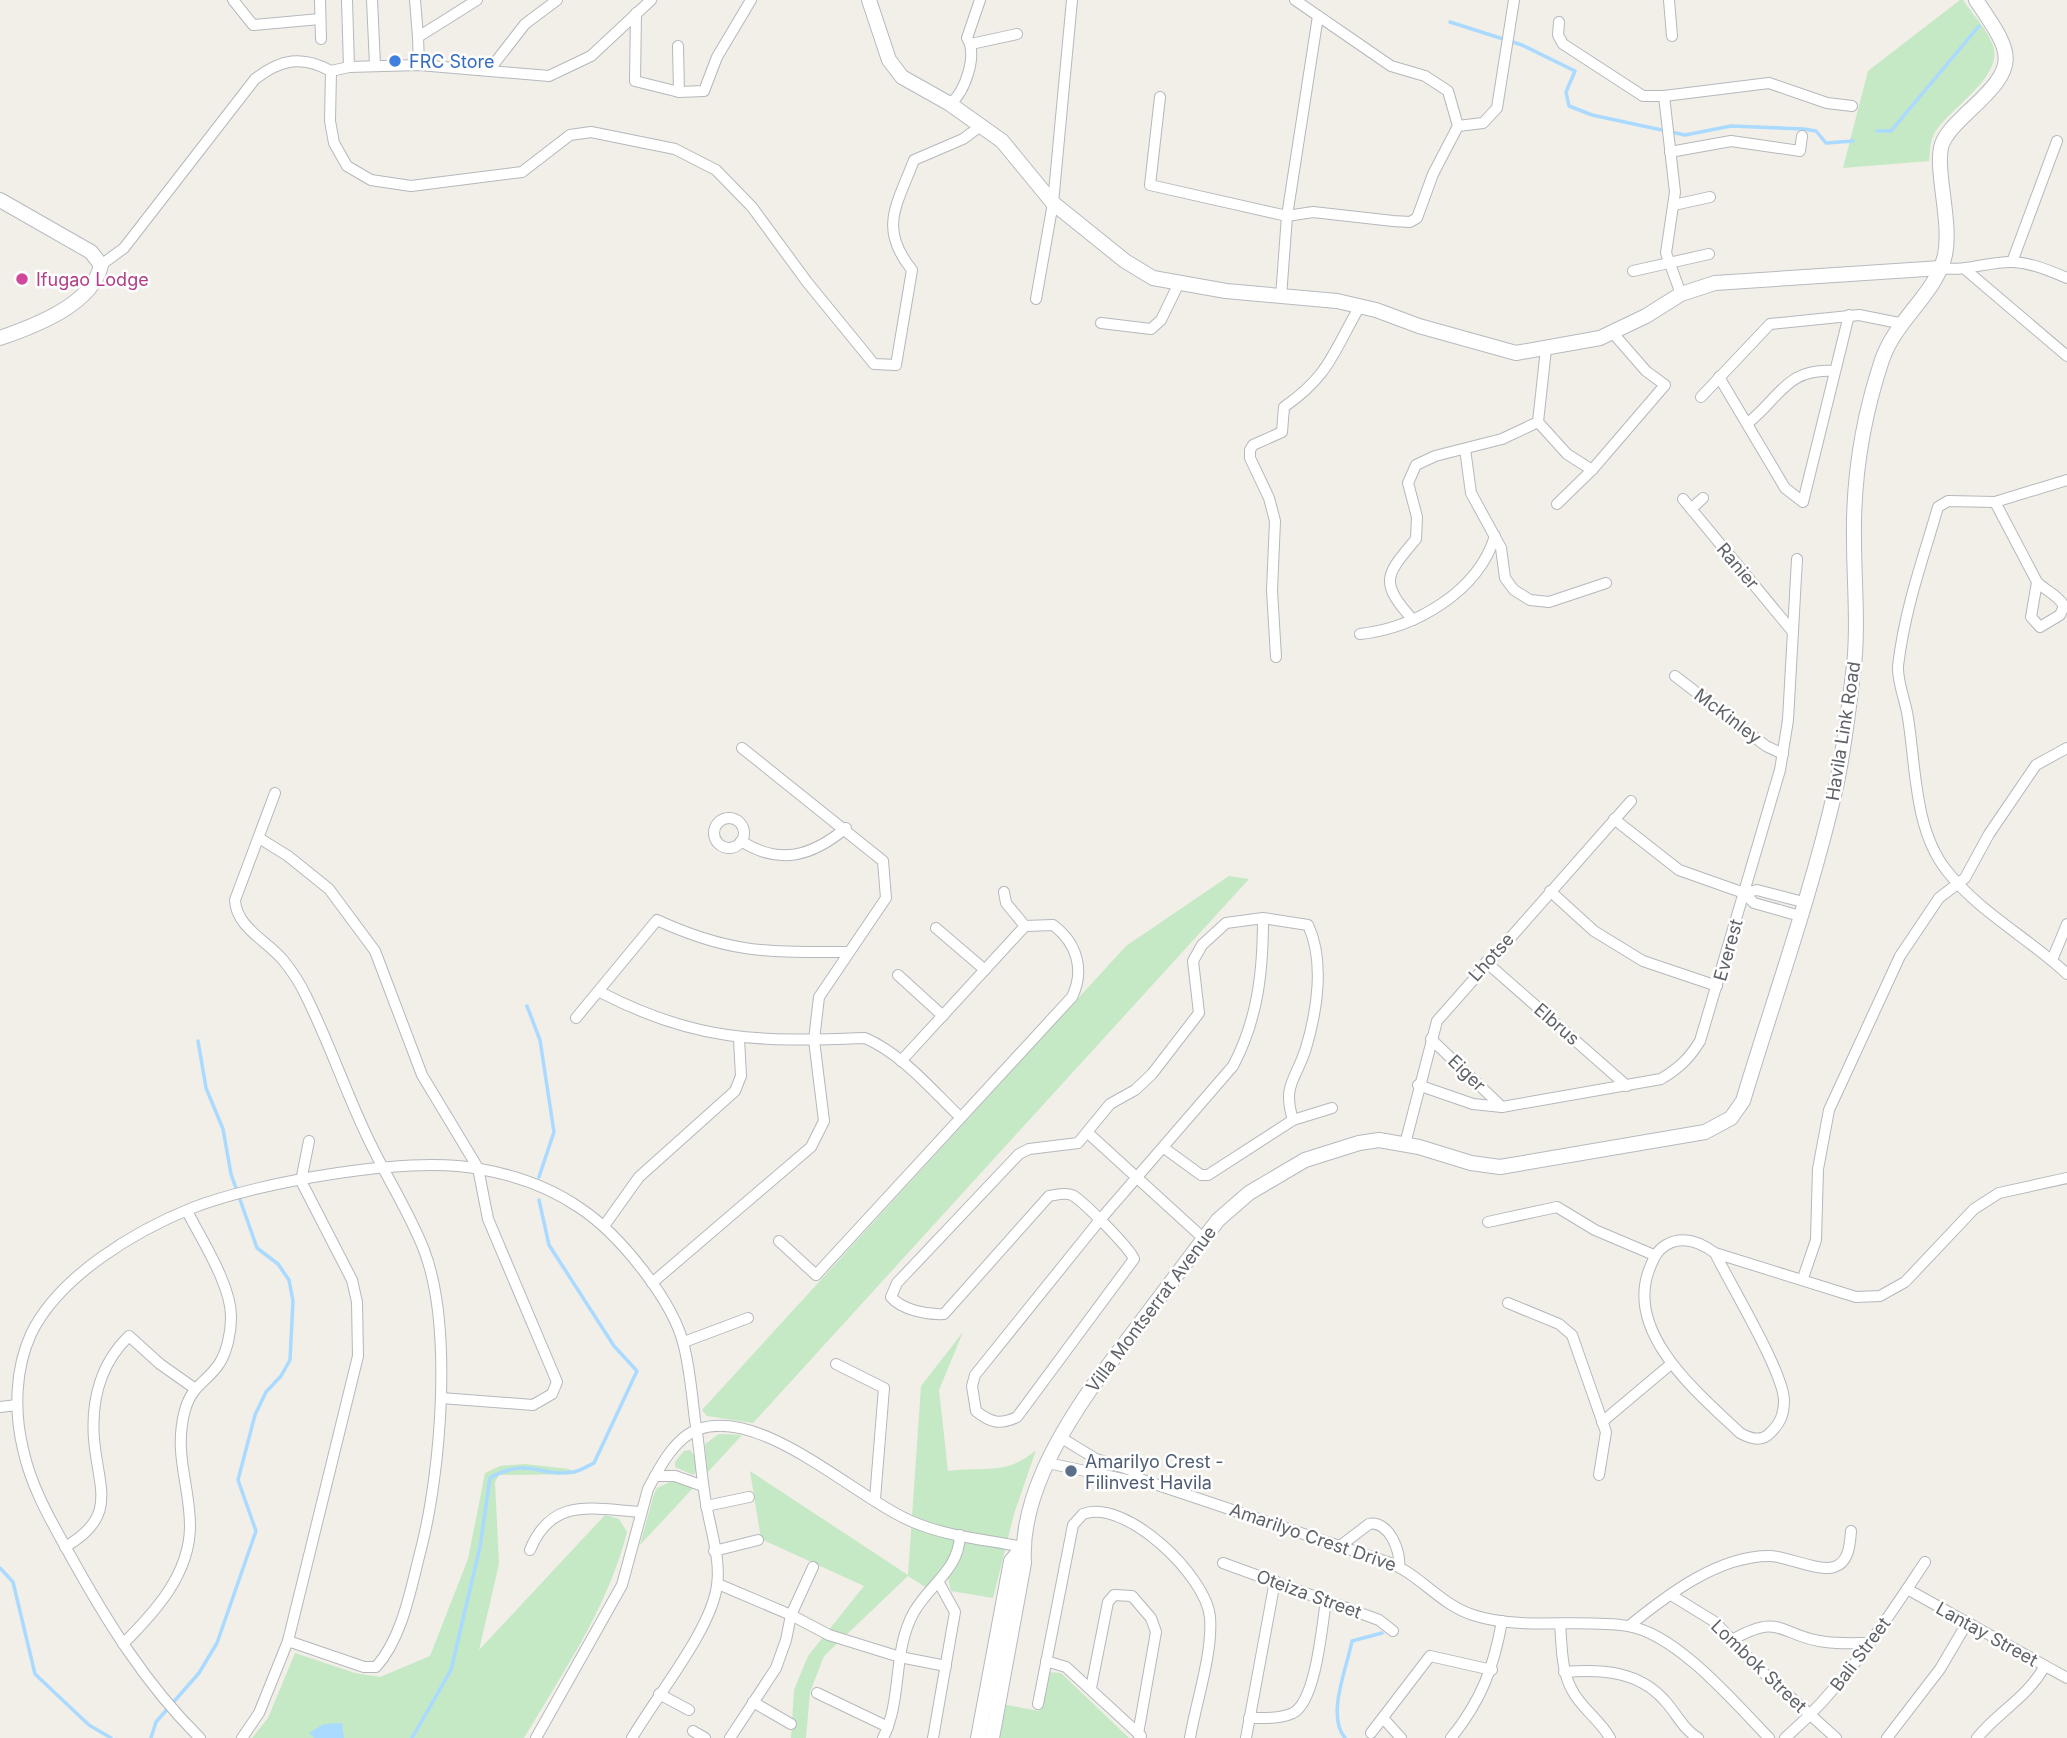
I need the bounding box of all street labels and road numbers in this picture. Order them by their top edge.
street label: Ranier [1713,539,1763,594]
street label: Havila Link Road [1822,660,1864,802]
street label: McKinley [1690,684,1766,748]
street label: Everest [1709,917,1747,983]
street label: Lhotse [1464,929,1518,985]
street label: Elbrus [1530,999,1584,1049]
street label: Eiger [1444,1050,1490,1096]
street label: Villa Montserrat Avenue [1082,1222,1220,1396]
street label: Amarilyo Crest Drive [1227,1499,1399,1575]
street label: Oteiza Street [1254,1565,1364,1623]
street label: Lantay Street [1933,1597,2041,1671]
street label: Bali Street [1826,1613,1894,1695]
street label: Lombok Street [1707,1615,1811,1717]

